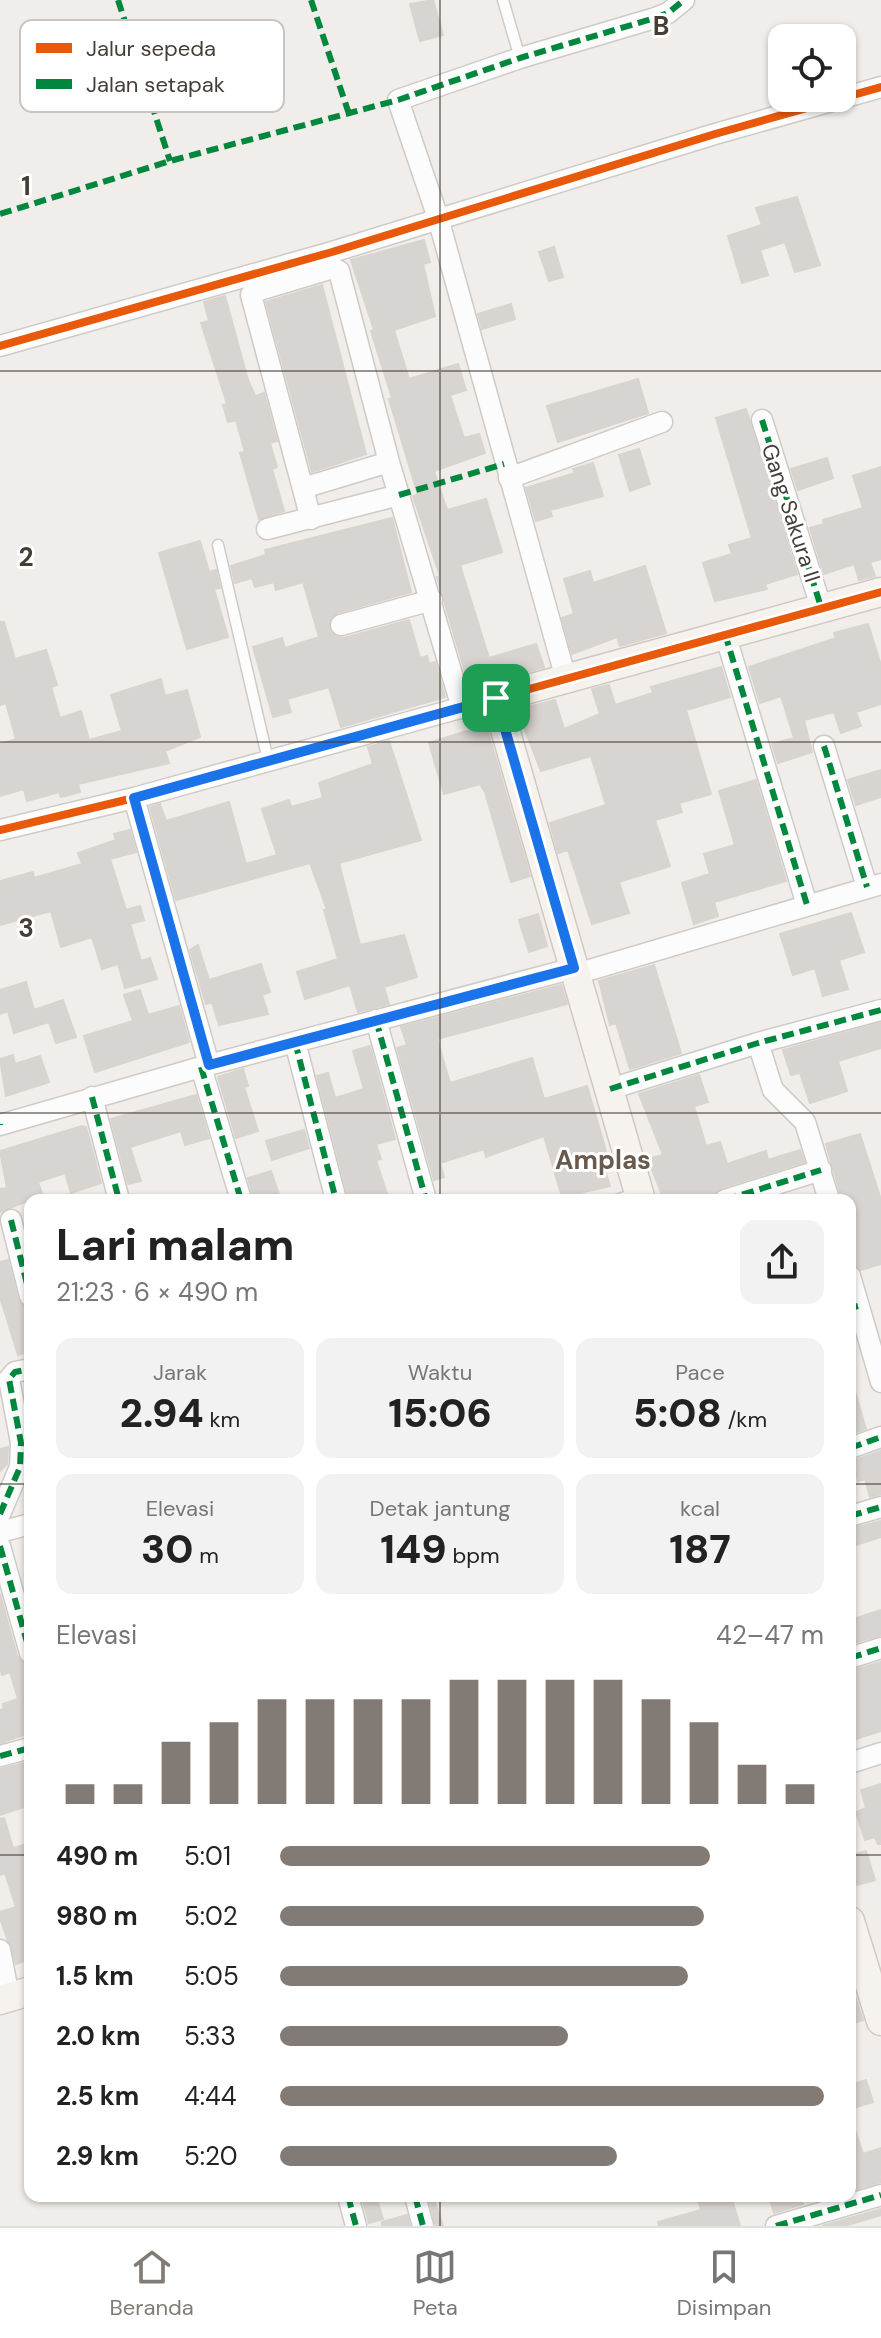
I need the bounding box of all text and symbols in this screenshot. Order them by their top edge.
text: B [653,9,669,43]
legend [20,20,284,112]
map controls [768,24,856,112]
button: locate [768,24,856,112]
text: Jalur sepeda [86,34,216,63]
text: Jalan setapak [86,70,225,99]
text: 1 [21,169,31,203]
street label: Gang Sakura II [755,440,827,586]
text: 2 [18,540,34,574]
pin [462,664,530,732]
icon: arrive [474,676,518,720]
text: 3 [18,911,34,945]
district label: Amplas [555,1143,651,1177]
text: Lari malam [56,1216,294,1274]
button: share [740,1220,824,1304]
text: 21:23 · 6 × 490 m [56,1275,258,1309]
text: Jarak [153,1358,207,1387]
text: Waktu [408,1358,472,1387]
text: Pace [675,1358,725,1387]
text: 2.94 [120,1387,204,1439]
text: 15:06 [388,1387,492,1439]
text: 5:08 [633,1387,722,1439]
text: km [204,1405,240,1434]
text: /km [722,1405,767,1434]
text: Elevasi [146,1494,214,1523]
text: Detak jantung [370,1494,510,1523]
text: kcal [680,1494,720,1523]
text: 30 [141,1523,193,1575]
text: 149 [380,1523,447,1575]
text: 187 [669,1523,731,1575]
text: m [193,1541,219,1570]
text: bpm [447,1541,500,1570]
text: Elevasi [56,1618,137,1652]
text: 42–47 m [716,1618,824,1652]
text: 490 m [56,1839,138,1873]
text: 5:01 [184,1839,231,1873]
text: 980 m [56,1899,138,1933]
text: 5:02 [184,1899,238,1933]
text: 1.5 km [56,1959,134,1993]
text: 5:05 [184,1959,239,1993]
text: 2.0 km [56,2019,140,2053]
text: 5:33 [184,2019,236,2053]
text: 2.5 km [56,2079,139,2113]
text: 4:44 [184,2079,237,2113]
text: 2.9 km [56,2139,139,2173]
text: 5:20 [184,2139,238,2173]
tab: Beranda [110,2245,194,2322]
tab: Peta [413,2245,458,2322]
tab: Disimpan [677,2245,771,2322]

